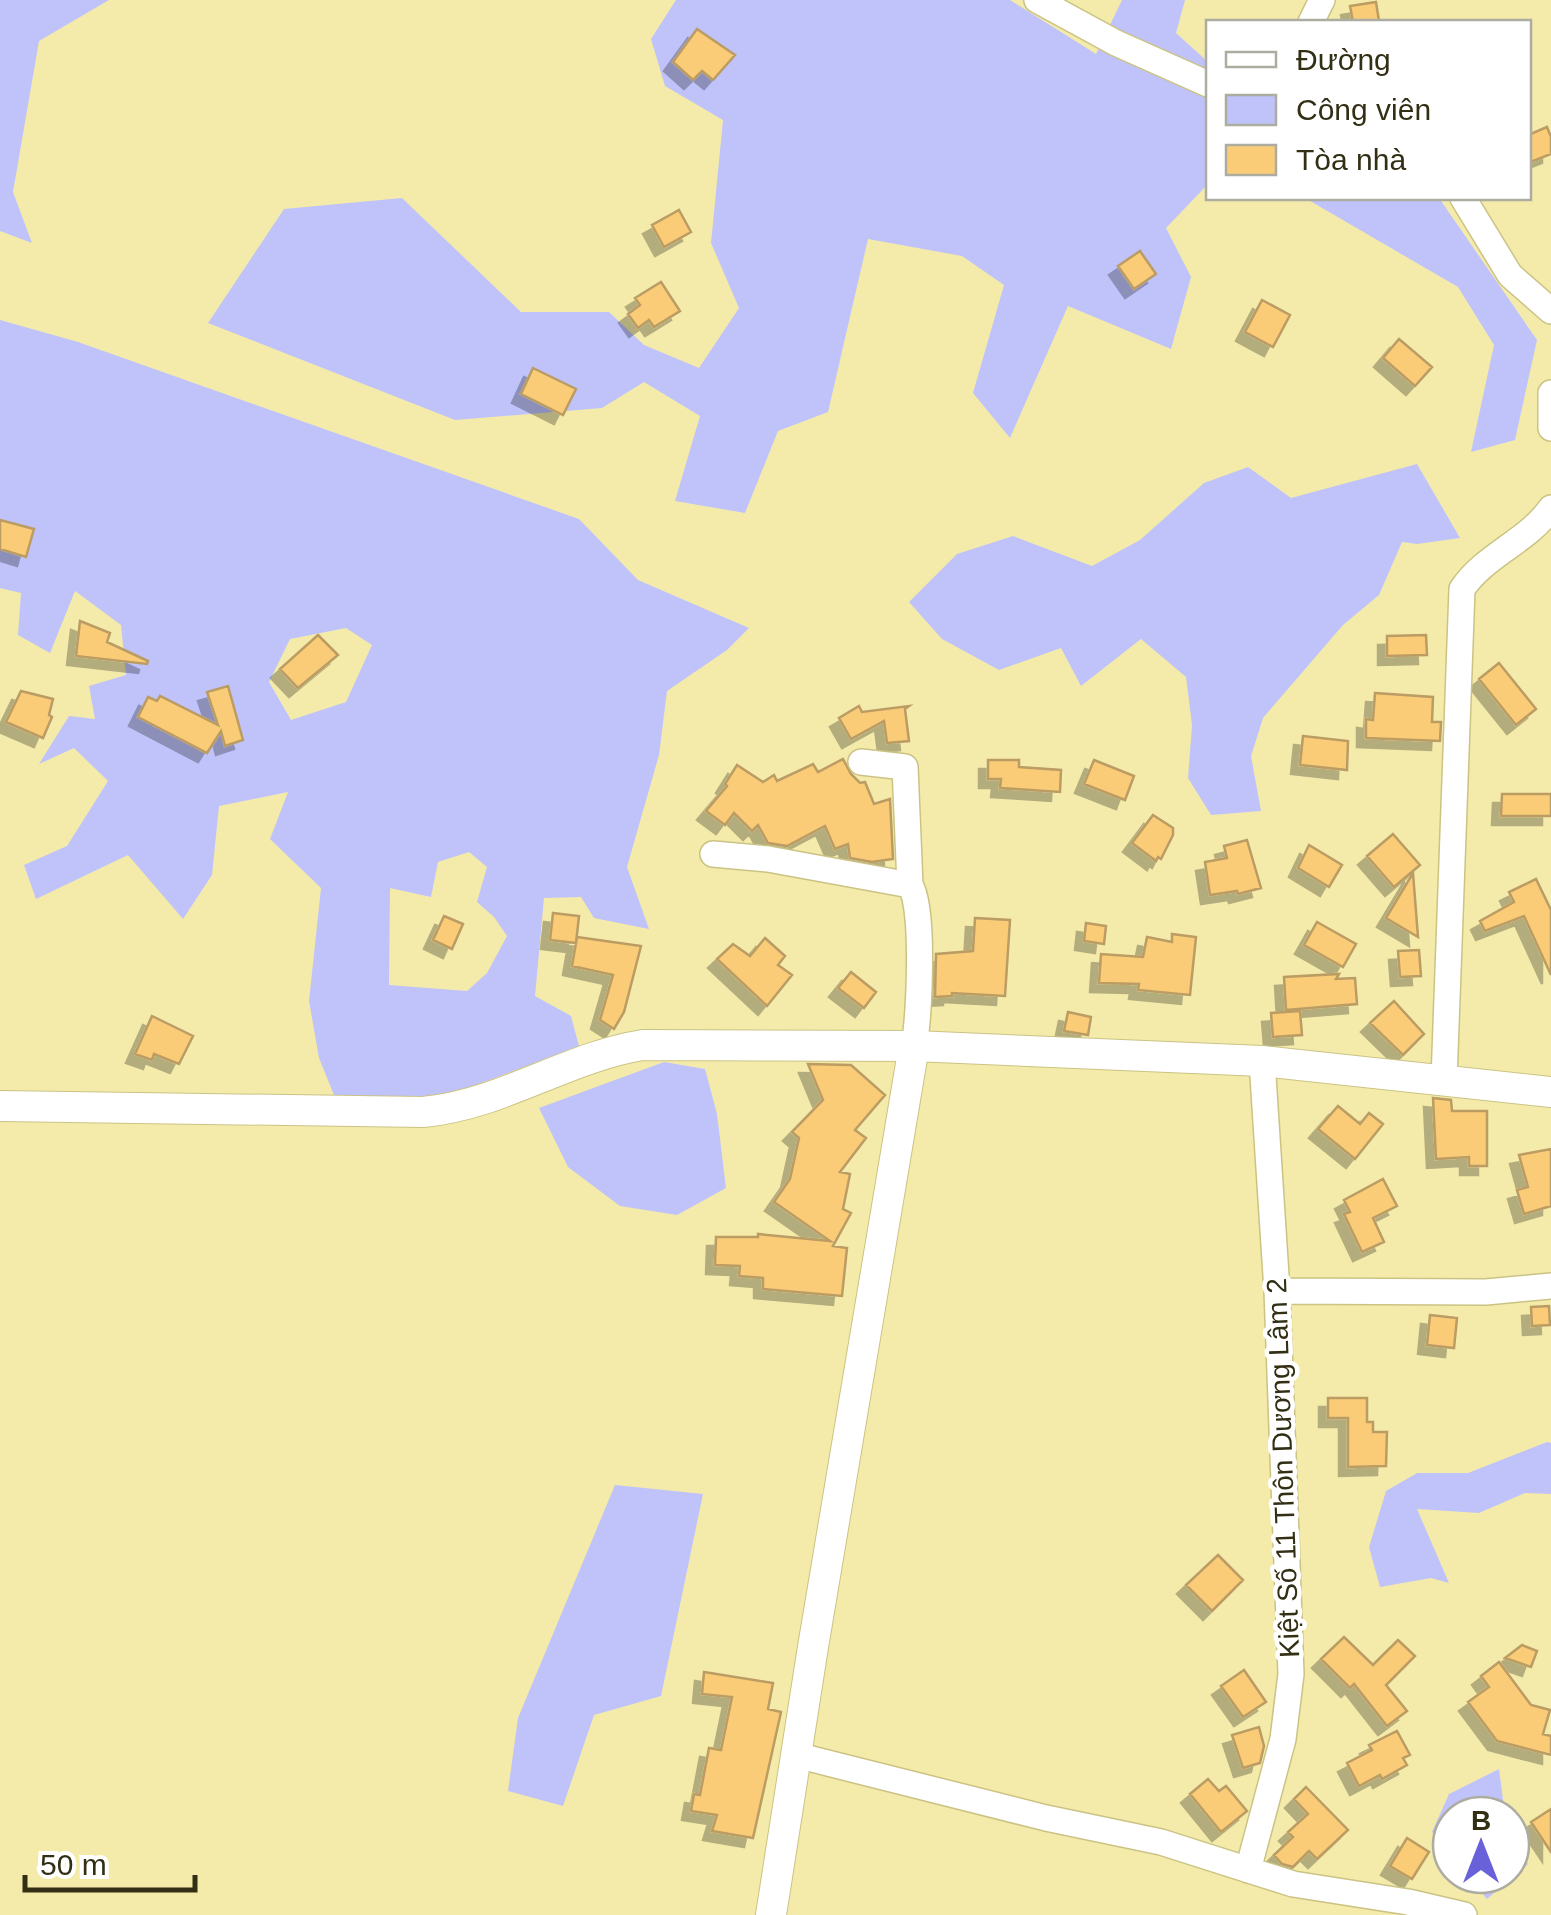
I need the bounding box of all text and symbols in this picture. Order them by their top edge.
legend [1206,20,1531,200]
text: Đường [1296,43,1391,76]
text: Công viên [1296,93,1431,126]
text: Tòa nhà [1296,143,1406,176]
street label: Kiệt Số 11 Thôn Dương Lâm 2 [1261,1278,1305,1658]
north arrow [1431,1795,1531,1895]
text: B [1471,1805,1491,1836]
scale bar [25,1830,195,1892]
text: 50 m [40,1848,107,1881]

